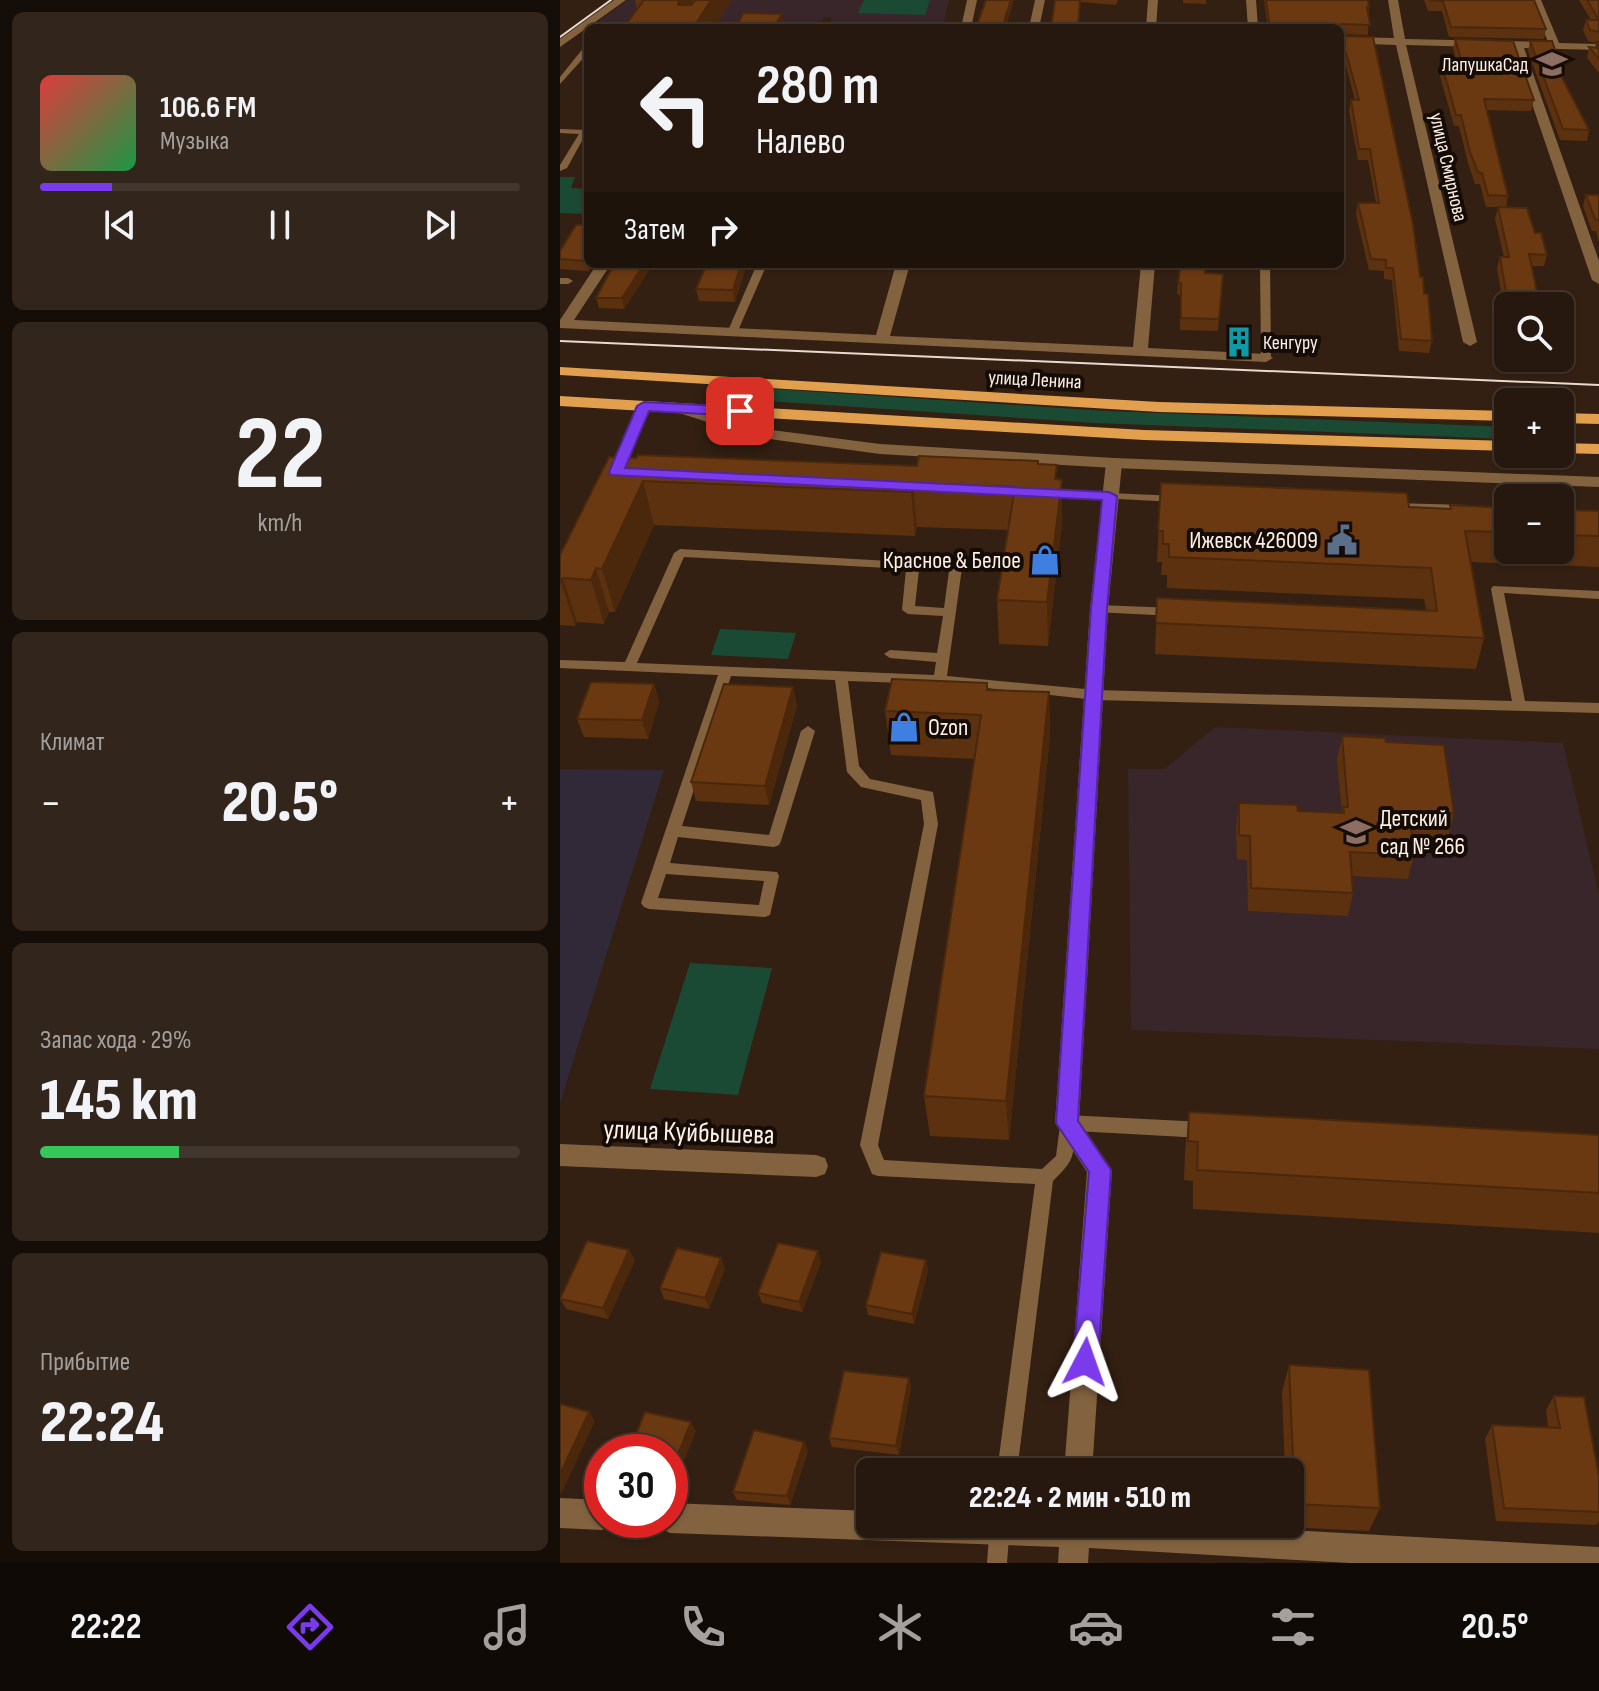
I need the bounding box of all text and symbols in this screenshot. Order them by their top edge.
school or university icon: ЛапушкаСад [1535,47,1569,81]
text: 280 m [756,53,879,120]
place label: ЛапушкаСад [1442,53,1529,77]
icon: left [624,56,728,160]
text: 106.6 FM [160,90,256,126]
street label: улица Смирнова [1424,111,1472,224]
text: Налево [756,121,846,164]
text: Музыка [160,126,229,157]
icon: previous [98,203,142,247]
icon: pause [258,203,302,247]
icon: next [418,203,462,247]
icon: right [701,208,745,252]
text: Затем [624,212,685,248]
map controls [1494,292,1574,564]
button: search [1494,292,1574,372]
building icon: Кенгуру [1222,325,1256,359]
place label: Кенгуру [1263,331,1318,355]
street label: улица Ленина [988,366,1082,394]
pin [706,377,774,445]
button: + [1494,388,1574,468]
icon: arrive [718,389,762,433]
text: 22 [234,393,326,518]
button: − [1494,484,1574,564]
text: km/h [258,508,302,539]
public building icon: Ижевск 426009 [1325,523,1359,557]
place label: Ижевск 426009 [1189,526,1318,555]
shop icon: Красное & Белое [1028,543,1062,577]
place label: Красное & Белое [883,546,1021,575]
shop icon: Ozon [887,710,921,744]
place label: Ozon [928,713,968,742]
text: Климат [40,727,104,758]
text: 20.5° [222,767,338,839]
text: − [40,777,62,830]
text: + [498,777,520,830]
place label: Детский сад № 266 [1380,804,1465,861]
school or university icon: Детский сад № 266 [1339,815,1373,849]
text: Запас хода · 29% [40,1025,192,1056]
text: 145 km [40,1065,198,1137]
street label: улица Куйбышева [603,1113,775,1152]
position arrow [1043,1320,1127,1404]
text: Прибытие [40,1347,130,1378]
text: 22:24 [40,1387,164,1459]
speed limit sign: 30 [584,1434,688,1538]
text: 22:24 · 2 мин · 510 m [969,1480,1191,1516]
icon: directions [282,1599,338,1655]
icon: music [479,1599,535,1655]
icon: phone [675,1599,731,1655]
icon: climate [872,1599,928,1655]
icon: car [1068,1599,1124,1655]
icon: filters [1265,1599,1321,1655]
text: 22:22 [70,1606,141,1649]
text: 20.5° [1461,1606,1529,1649]

